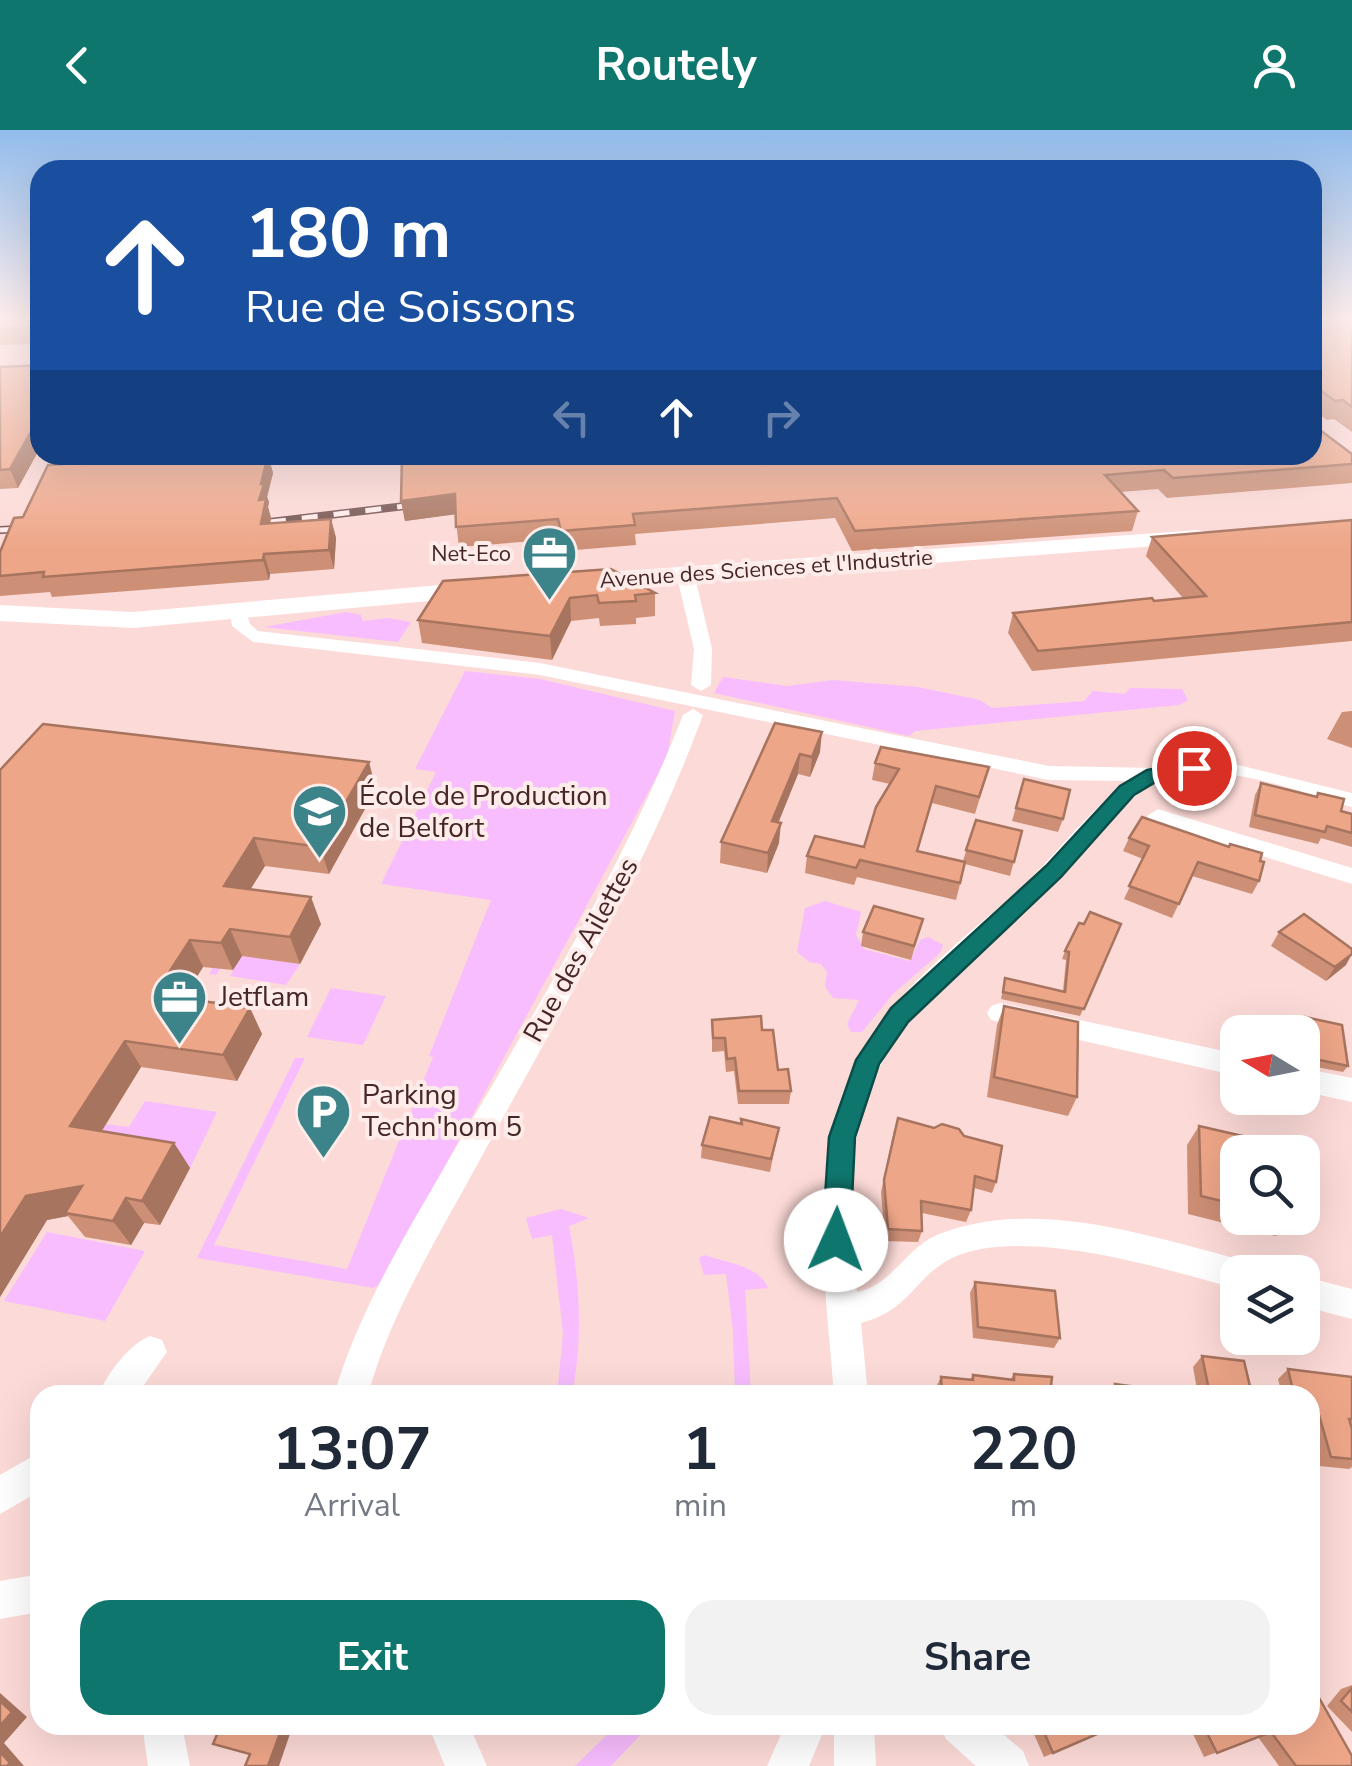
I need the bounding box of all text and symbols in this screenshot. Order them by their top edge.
text: Routely [595,35,757,96]
icon: back [50,38,105,93]
icon: person [1247,38,1302,93]
text: 180 m [245,186,451,282]
icon: ahead [80,200,210,330]
text: Rue de Soissons [245,277,576,338]
icon: left [544,390,599,445]
icon: ahead [649,390,704,445]
icon: right [754,390,809,445]
office icon: Net-Eco [520,524,580,603]
place label: Net-Eco [431,539,511,569]
street label: Avenue des Sciences et l'Industrie [598,542,934,596]
pin [1152,726,1237,811]
icon: arrive [1167,741,1222,796]
place label: École de Production de Belfort [359,777,608,847]
school or university icon: École de Production de Belfort [290,782,350,861]
street label: Rue des Ailettes [514,851,648,1049]
office icon: Jetflam [150,967,210,1046]
place label: Jetflam [218,978,309,1016]
north arrow [1220,1015,1320,1115]
map controls [1220,1015,1320,1355]
place label: Parking Techn'hom 5 [362,1076,522,1146]
parking icon: Parking Techn'hom 5 [293,1081,353,1160]
button: search [1220,1135,1320,1235]
position arrow [784,1188,888,1292]
button: layers [1220,1255,1320,1355]
text: 13:07 [273,1408,431,1490]
text: 1 [682,1408,718,1490]
text: 220 [969,1408,1077,1490]
text: Arrival [304,1484,400,1527]
text: min [674,1484,727,1527]
text: m [1010,1484,1037,1527]
button: Exit [80,1600,665,1715]
button: Share [685,1600,1270,1715]

